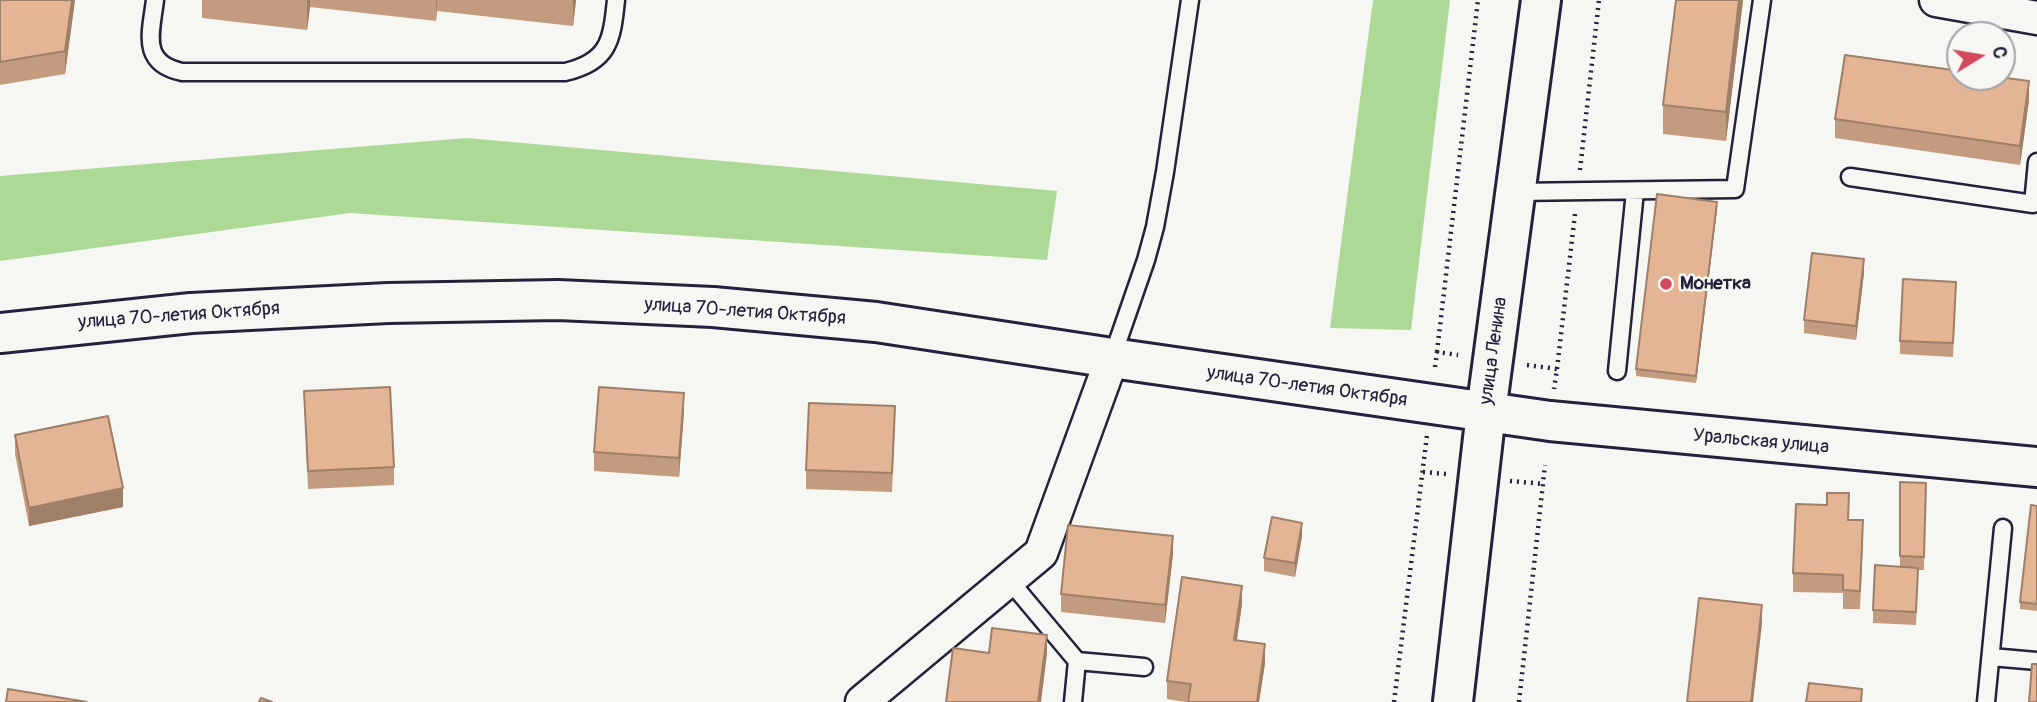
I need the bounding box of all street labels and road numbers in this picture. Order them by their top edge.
street label: улица 70-летия Октября [643,294,847,330]
street label: улица Ленина [1475,296,1513,406]
street label: улица 70-летия Октября [77,298,281,334]
street label: улица 70-летия Октября [1205,362,1409,412]
street label: Уральская улица [1692,425,1830,459]

